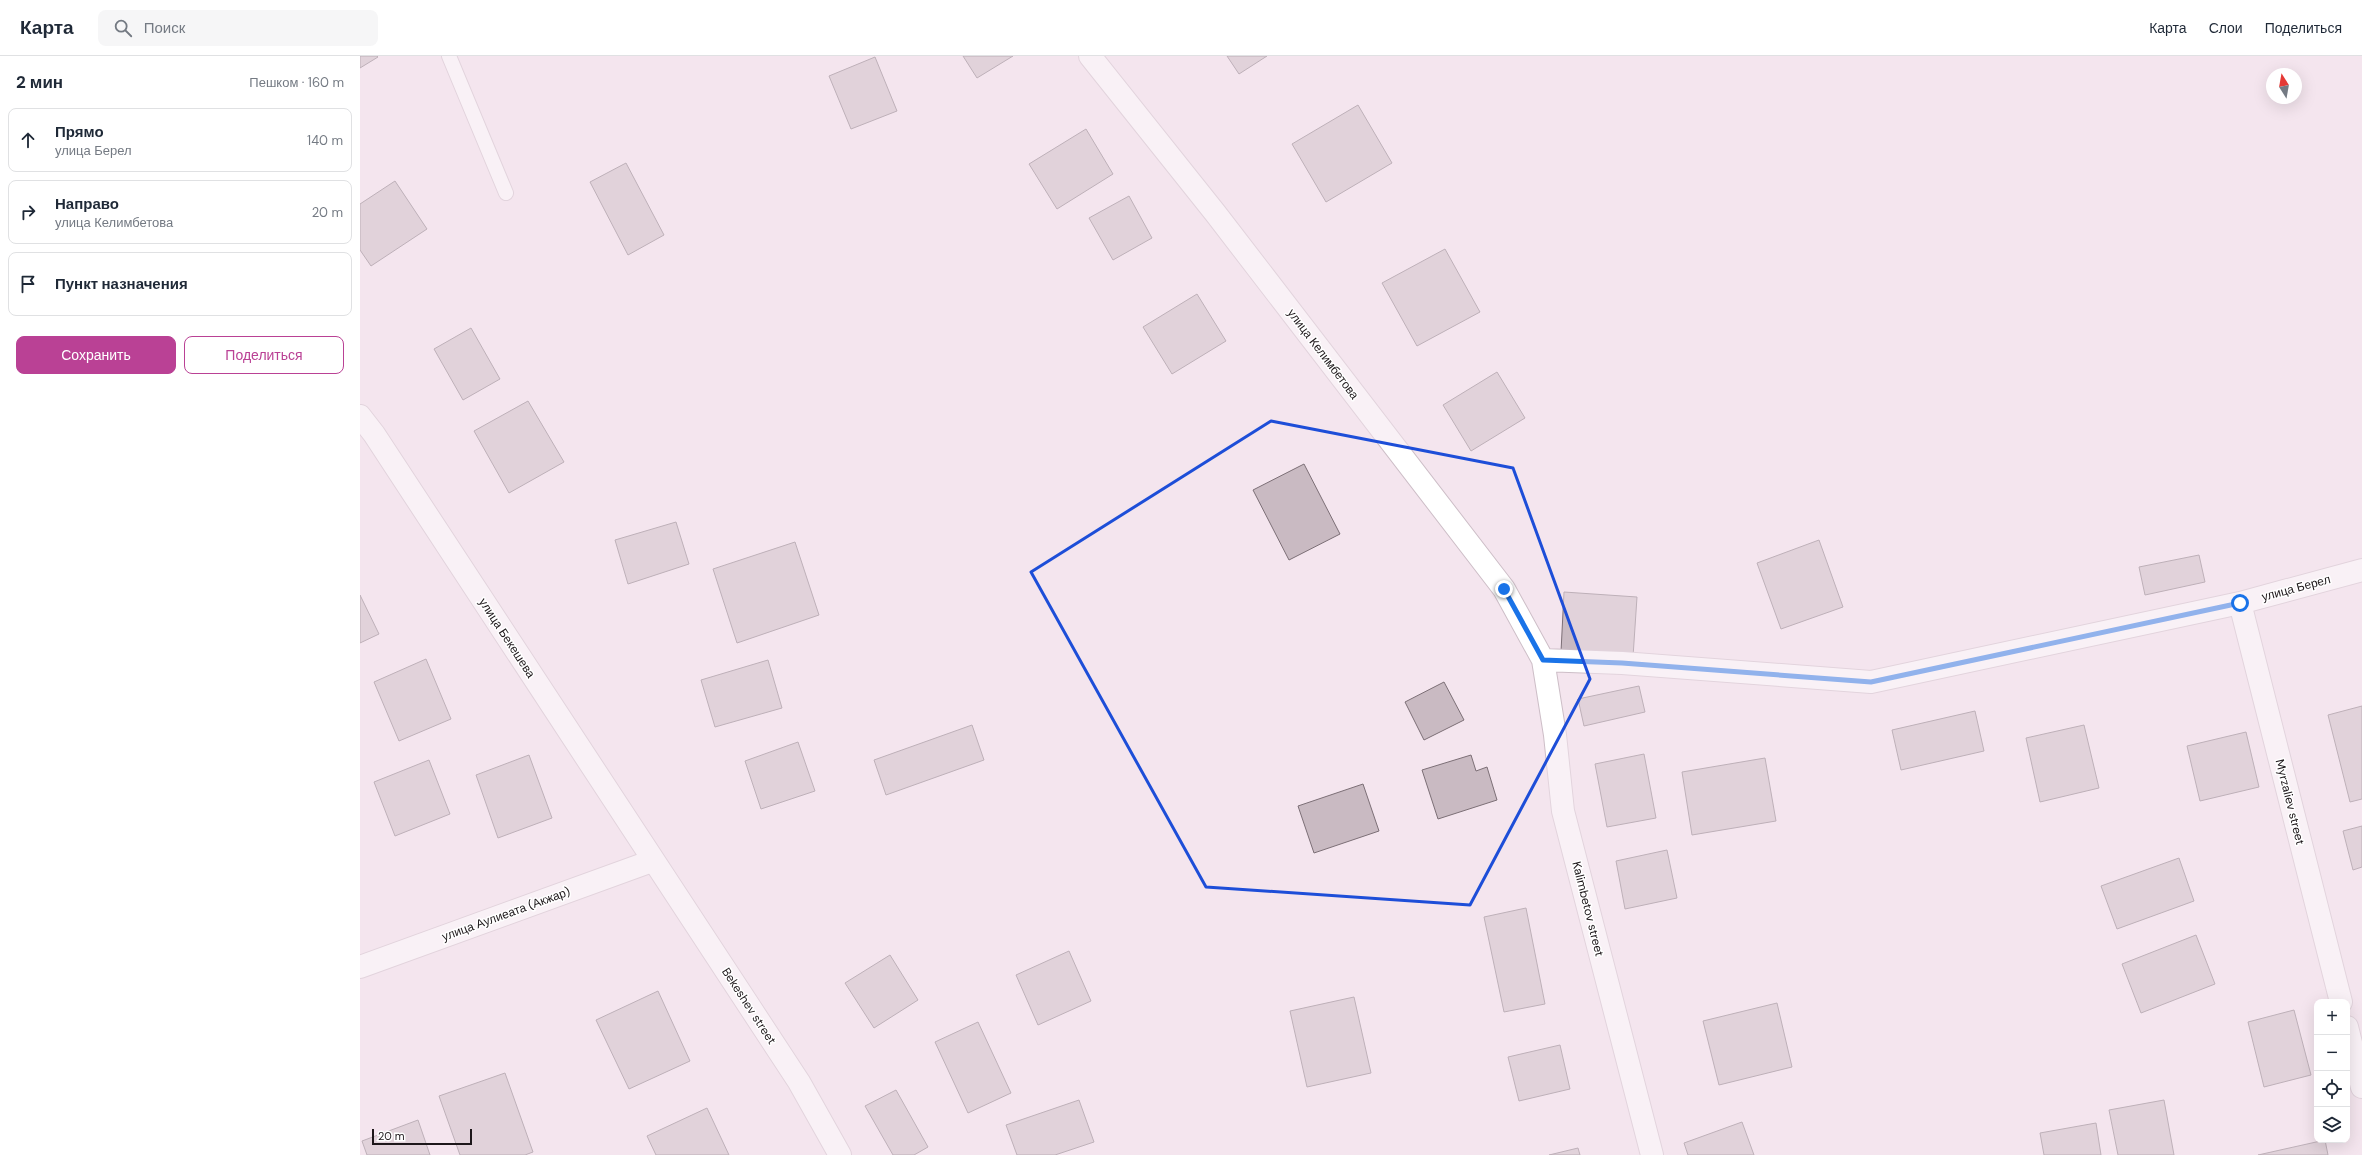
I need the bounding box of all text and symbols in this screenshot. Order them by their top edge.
search box [98,10,378,46]
text: Карта [20,15,74,40]
icon: search [112,17,134,39]
text: Поиск [144,18,185,38]
text: Карта [2149,19,2187,37]
text: Слои [2209,19,2243,37]
text: Поделиться [2265,19,2342,37]
north arrow [2266,68,2302,104]
text: 2 мин [16,71,63,93]
text: Пешком · 160 m [249,74,344,91]
text: Прямо [55,122,104,142]
icon: ahead [17,129,39,151]
text: 140 m [307,132,343,149]
text: улица Берел [55,142,132,159]
text: Направо [55,194,119,214]
icon: right [17,201,39,223]
text: 20 m [312,204,343,221]
text: улица Келимбетова [55,214,173,231]
icon: arrive [17,273,39,295]
text: Пункт назначения [55,274,188,294]
street label: улица Келимбетова [1284,306,1362,403]
button: Сохранить [16,336,176,374]
button: Поделиться [184,336,344,374]
street label: улица Берел [2260,571,2332,605]
route end [1495,580,1513,598]
route start [2231,594,2249,612]
street label: улица Бекешева [475,595,539,681]
street label: Myrzaliev street [2272,758,2308,847]
street label: Kalimbetov street [1568,860,1608,958]
street label: улица Аулиеата (Акжар) [440,883,572,945]
street label: Bekeshev street [718,965,780,1048]
map controls [2314,999,2350,1143]
button: + [2314,999,2350,1035]
button: − [2314,1035,2350,1071]
button: locate [2314,1071,2350,1107]
button: layers [2314,1107,2350,1143]
scale bar [372,1127,472,1146]
text: 20 m [378,1129,404,1143]

